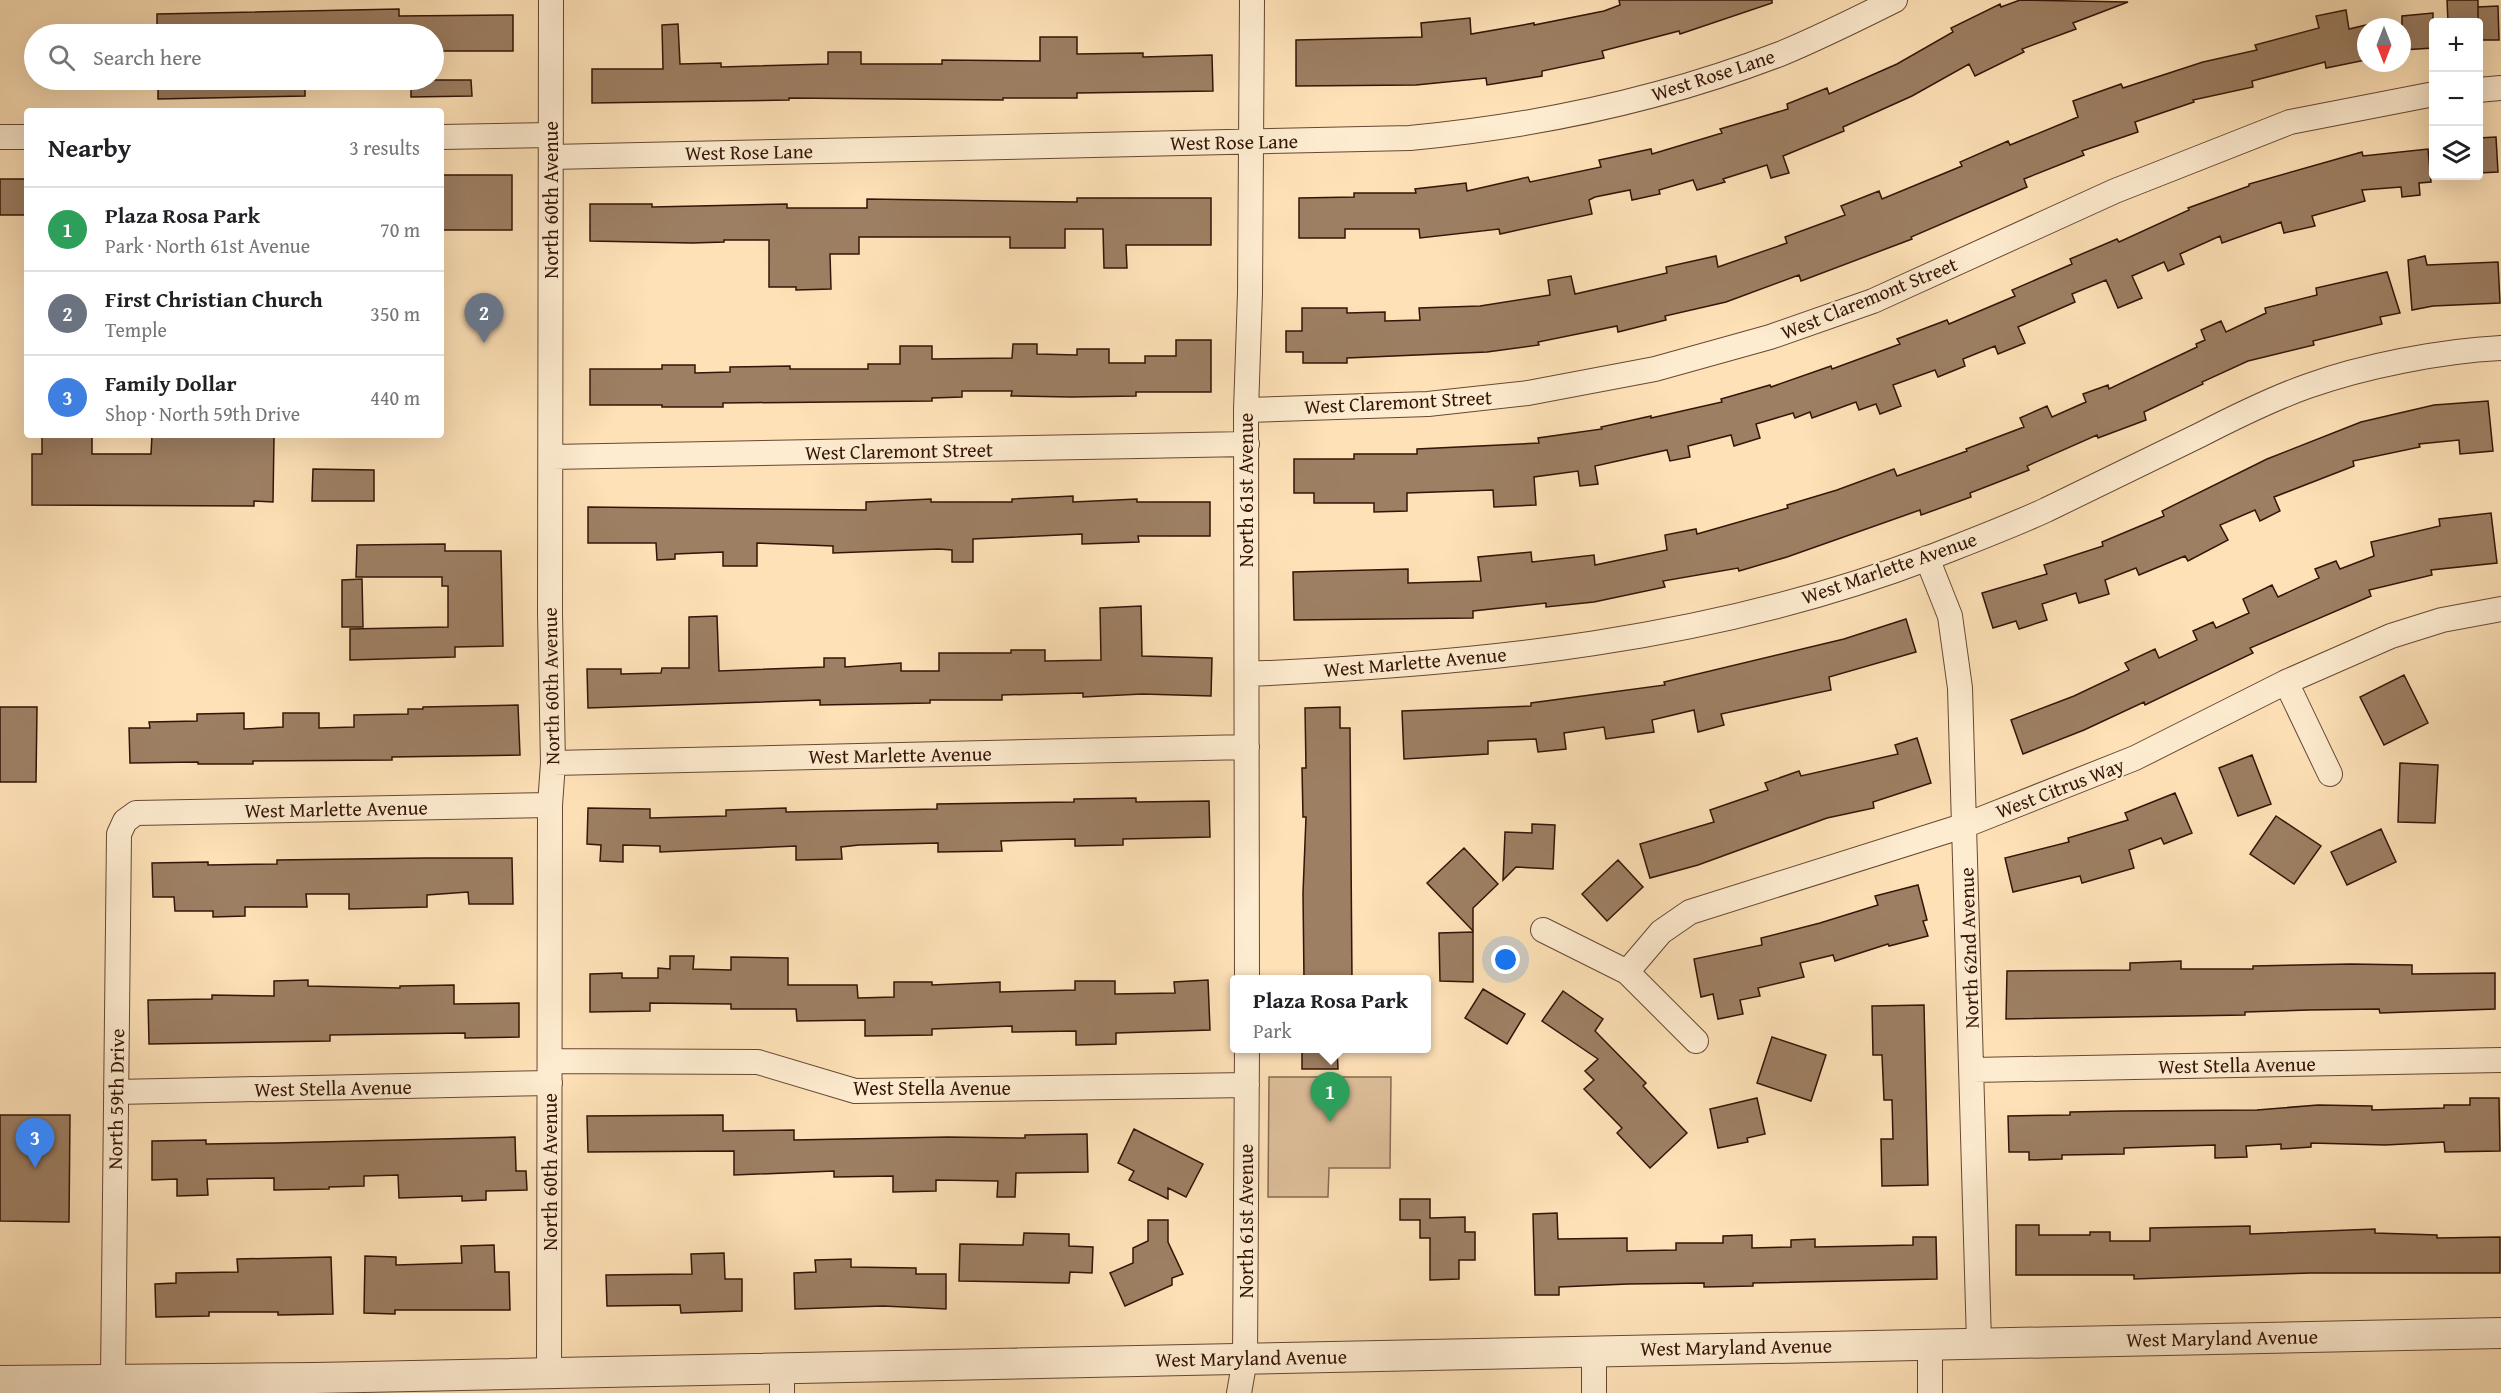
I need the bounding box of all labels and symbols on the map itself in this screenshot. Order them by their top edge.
north arrow [2357,18,2411,72]
street label: West Rose Lane [1647,41,1778,108]
street label: North 60th Avenue [536,121,565,279]
street label: West Rose Lane [1170,126,1298,157]
street label: West Rose Lane [685,136,813,167]
street label: West Claremont Street [1776,249,1961,346]
pin: 2 [464,294,504,343]
street label: West Claremont Street [1303,382,1493,421]
street label: North 61st Avenue [1231,413,1260,567]
street label: West Claremont Street [805,434,993,467]
street label: West Marlette Avenue [1797,524,1980,611]
street label: North 60th Avenue [535,607,566,765]
street label: West Marlette Avenue [1322,639,1508,684]
street label: West Marlette Avenue [808,738,992,771]
street label: West Citrus Way [1991,750,2128,825]
street label: West Marlette Avenue [244,792,428,825]
street label: North 62nd Avenue [1951,867,1986,1029]
your location [1491,945,1520,974]
street label: North 59th Drive [100,1028,131,1170]
street label: West Stella Avenue [2158,1049,2316,1080]
street label: West Stella Avenue [254,1072,412,1103]
pin: 1 [1310,1072,1350,1122]
street label: West Stella Avenue [853,1073,1011,1102]
street label: North 60th Avenue [535,1093,564,1251]
pin: 3 [15,1118,54,1168]
street label: North 61st Avenue [1231,1144,1260,1298]
street label: West Maryland Avenue [2126,1321,2318,1354]
street label: West Maryland Avenue [1640,1330,1832,1363]
street label: West Maryland Avenue [1155,1341,1347,1374]

